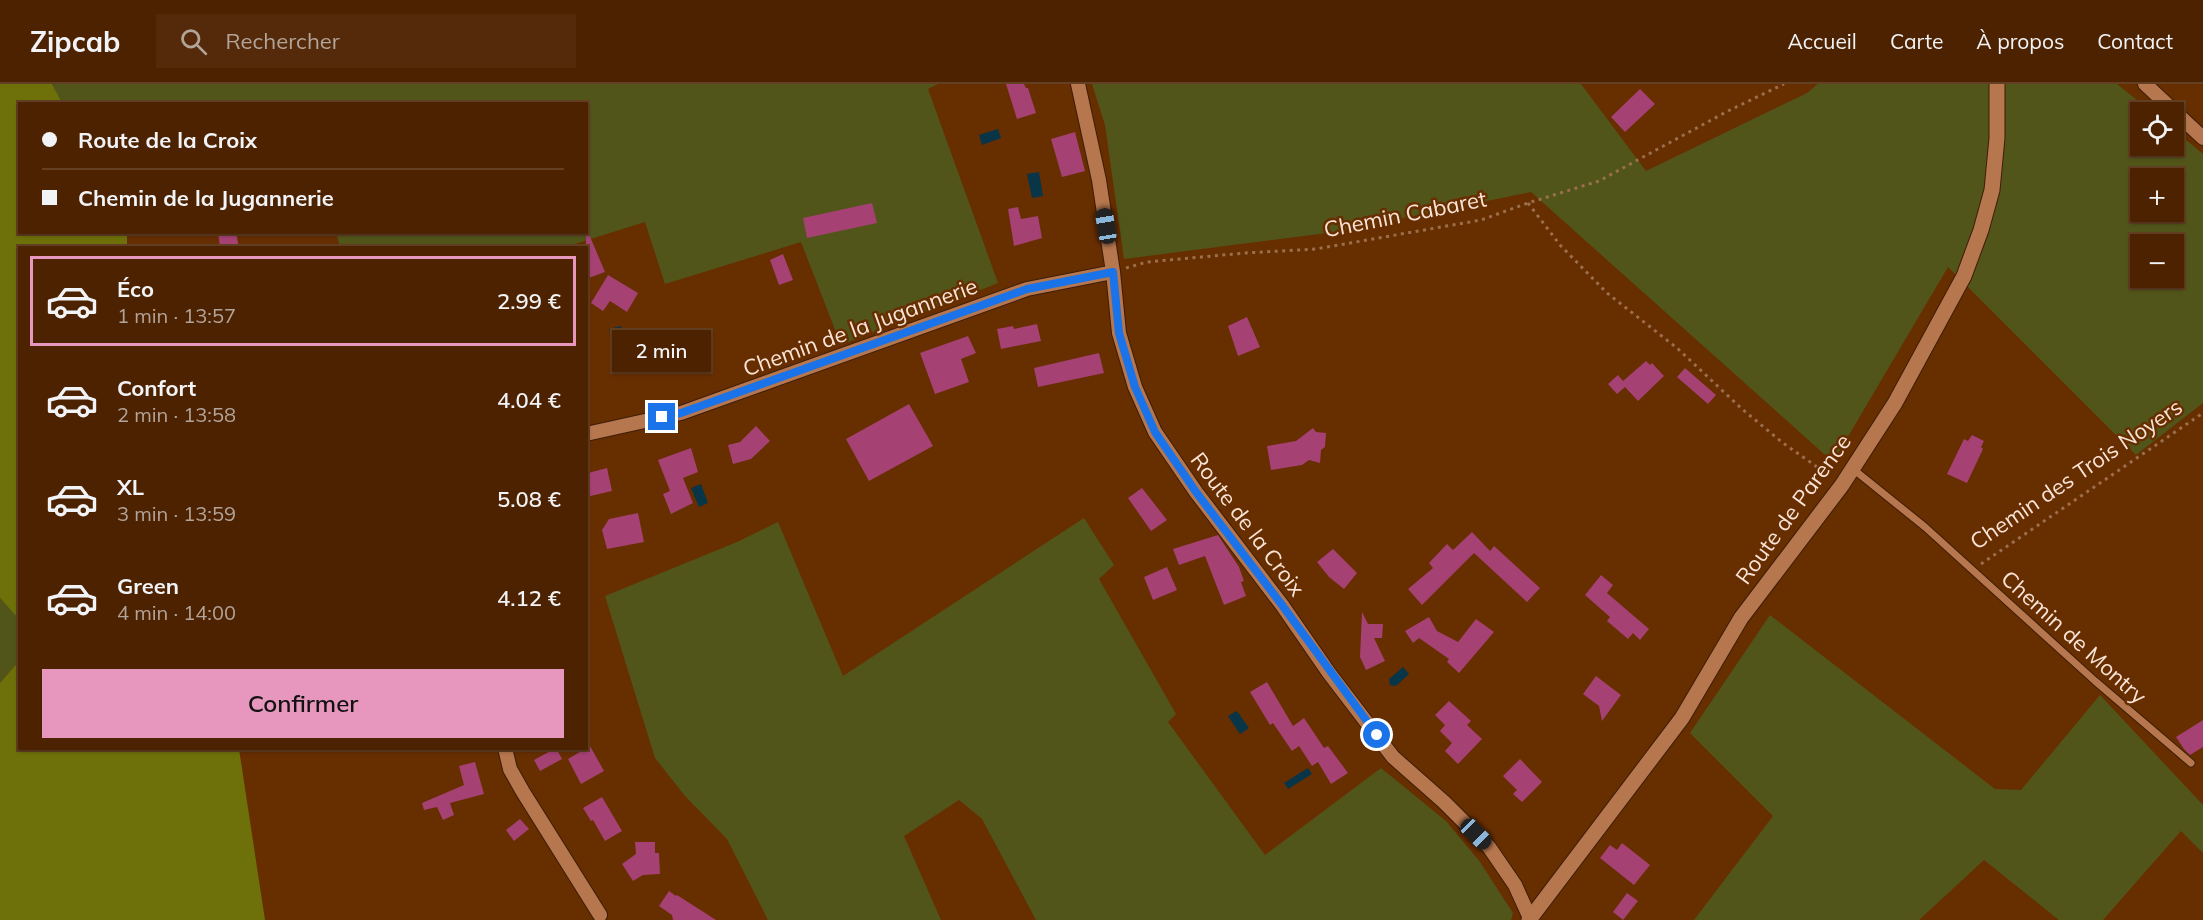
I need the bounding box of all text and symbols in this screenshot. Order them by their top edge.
search box [156,14,576,68]
text: Zipcab [30,24,120,59]
icon: search [177,25,210,58]
text: Rechercher [225,27,340,55]
text: Accueil [1787,28,1857,54]
text: Carte [1890,28,1943,54]
text: À propos [1976,28,2064,54]
text: Contact [2097,28,2173,54]
map controls [2130,102,2184,288]
button: locate [2130,102,2184,156]
text: Route de la Croix [78,126,257,154]
button: + [2130,168,2184,222]
text: Chemin de la Jugannerie [78,184,334,212]
street label: Chemin Cabaret [1321,184,1489,243]
car [1094,207,1118,245]
button: − [2130,234,2184,288]
street label: Chemin de la Jugannerie [739,272,981,382]
icon: car [45,274,99,328]
text: Éco [117,275,154,303]
text: 2.99 € [497,287,561,315]
text: 1 min · 13:57 [117,303,236,328]
callout: 2 min [612,330,712,372]
text: 2 min [636,338,687,363]
icon: car [45,373,99,427]
text: Confort [117,374,196,402]
text: 4.04 € [497,386,561,414]
street label: Chemin des Trois Noyers [1965,393,2187,555]
text: 2 min · 13:58 [117,402,236,427]
route end [648,403,675,430]
street label: Route de Parence [1729,428,1857,590]
street label: Route de la Croix [1185,446,1311,602]
icon: car [45,472,99,526]
text: XL [117,473,144,501]
text: 5.08 € [497,485,561,513]
text: 3 min · 13:59 [117,501,236,526]
street label: Chemin de Montry [1995,564,2153,710]
icon: car [45,571,99,625]
text: Green [117,572,179,600]
text: 4.12 € [497,584,561,612]
text: 4 min · 14:00 [117,600,236,625]
button: Confirmer [42,669,564,738]
route start [1363,721,1390,748]
car [1457,815,1495,853]

